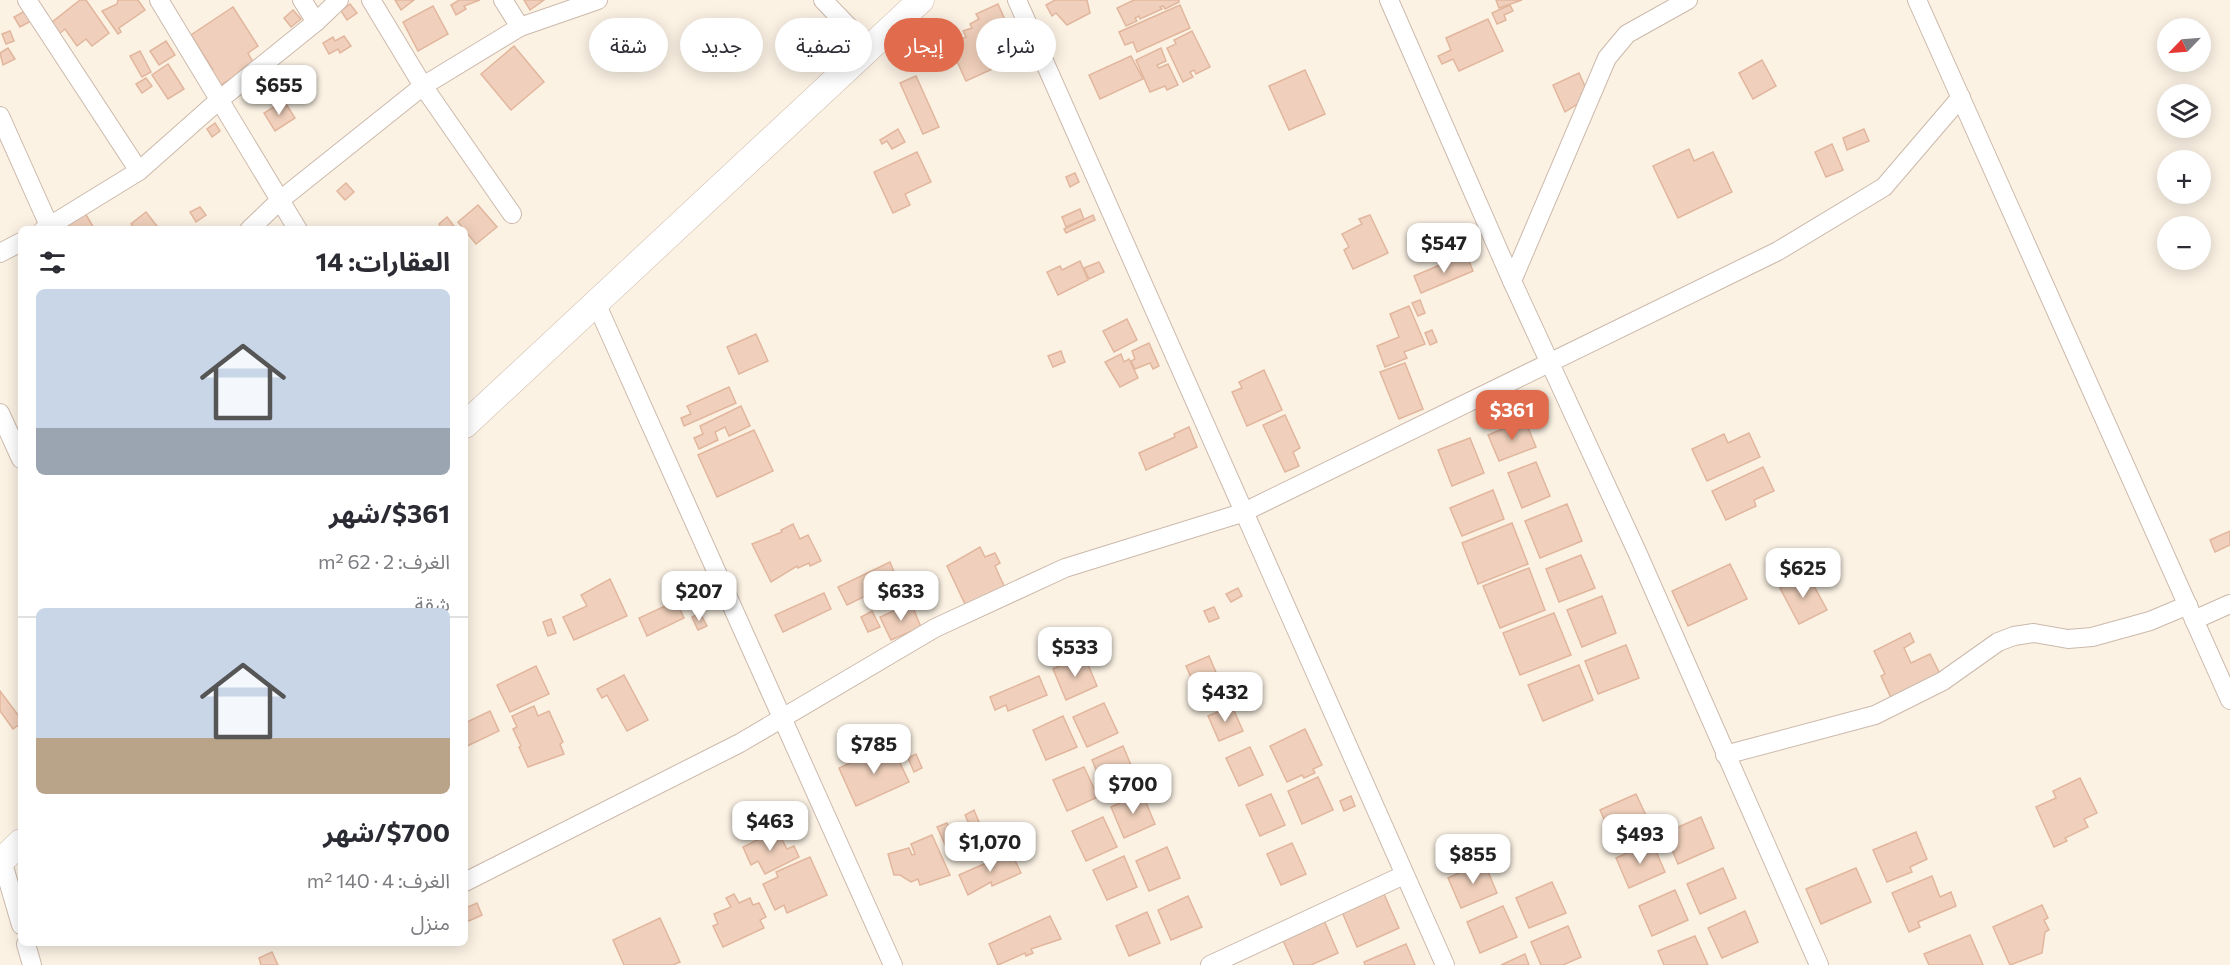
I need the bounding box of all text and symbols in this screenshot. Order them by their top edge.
chip: شقة [589,18,668,72]
chip: جديد [680,18,763,72]
chip: تصفية [775,18,872,72]
chip: إيجار [884,18,964,72]
chip: شراء [976,18,1056,72]
north arrow [2157,18,2211,72]
map controls [2157,18,2211,270]
pin: $655 [243,65,315,116]
text: $655 [255,72,303,96]
button: layers [2157,84,2211,138]
button: + [2157,150,2211,204]
button: − [2157,216,2211,270]
pin: $547 [1408,223,1480,274]
text: $547 [1421,230,1467,254]
text: العقارات: 14 [316,245,450,276]
icon: filters [36,246,69,279]
icon: home [189,328,297,436]
pin: $361 [1476,390,1548,441]
text: $361 [1490,397,1534,421]
text: $361/شهر [329,497,450,528]
pin: $625 [1767,548,1839,599]
text: الغرف: 2 · 62 m² [318,549,450,573]
text: $625 [1780,555,1826,579]
pin: $207 [663,571,735,622]
pin: $633 [865,571,937,622]
text: $207 [676,578,722,602]
text: $633 [878,578,924,602]
text: شقة [415,591,450,615]
pin: $533 [1039,627,1111,678]
text: $533 [1052,634,1098,658]
icon: home [189,647,297,755]
pin: $432 [1189,672,1261,723]
text: $432 [1202,679,1248,703]
pin: $785 [838,724,910,775]
text: $785 [851,731,897,755]
pin: $700 [1097,764,1169,815]
text: $700 [1109,771,1157,795]
pin: $463 [734,801,806,852]
text: $463 [746,808,794,832]
pin: $493 [1604,814,1676,865]
text: $700/شهر [323,816,450,847]
text: $493 [1616,821,1664,845]
pin: $1,070 [941,822,1039,873]
text: $1,070 [959,829,1021,853]
pin: $855 [1437,834,1509,885]
text: $855 [1449,841,1497,865]
text: الغرف: 4 · 140 m² [307,868,450,892]
text: منزل [411,910,450,934]

